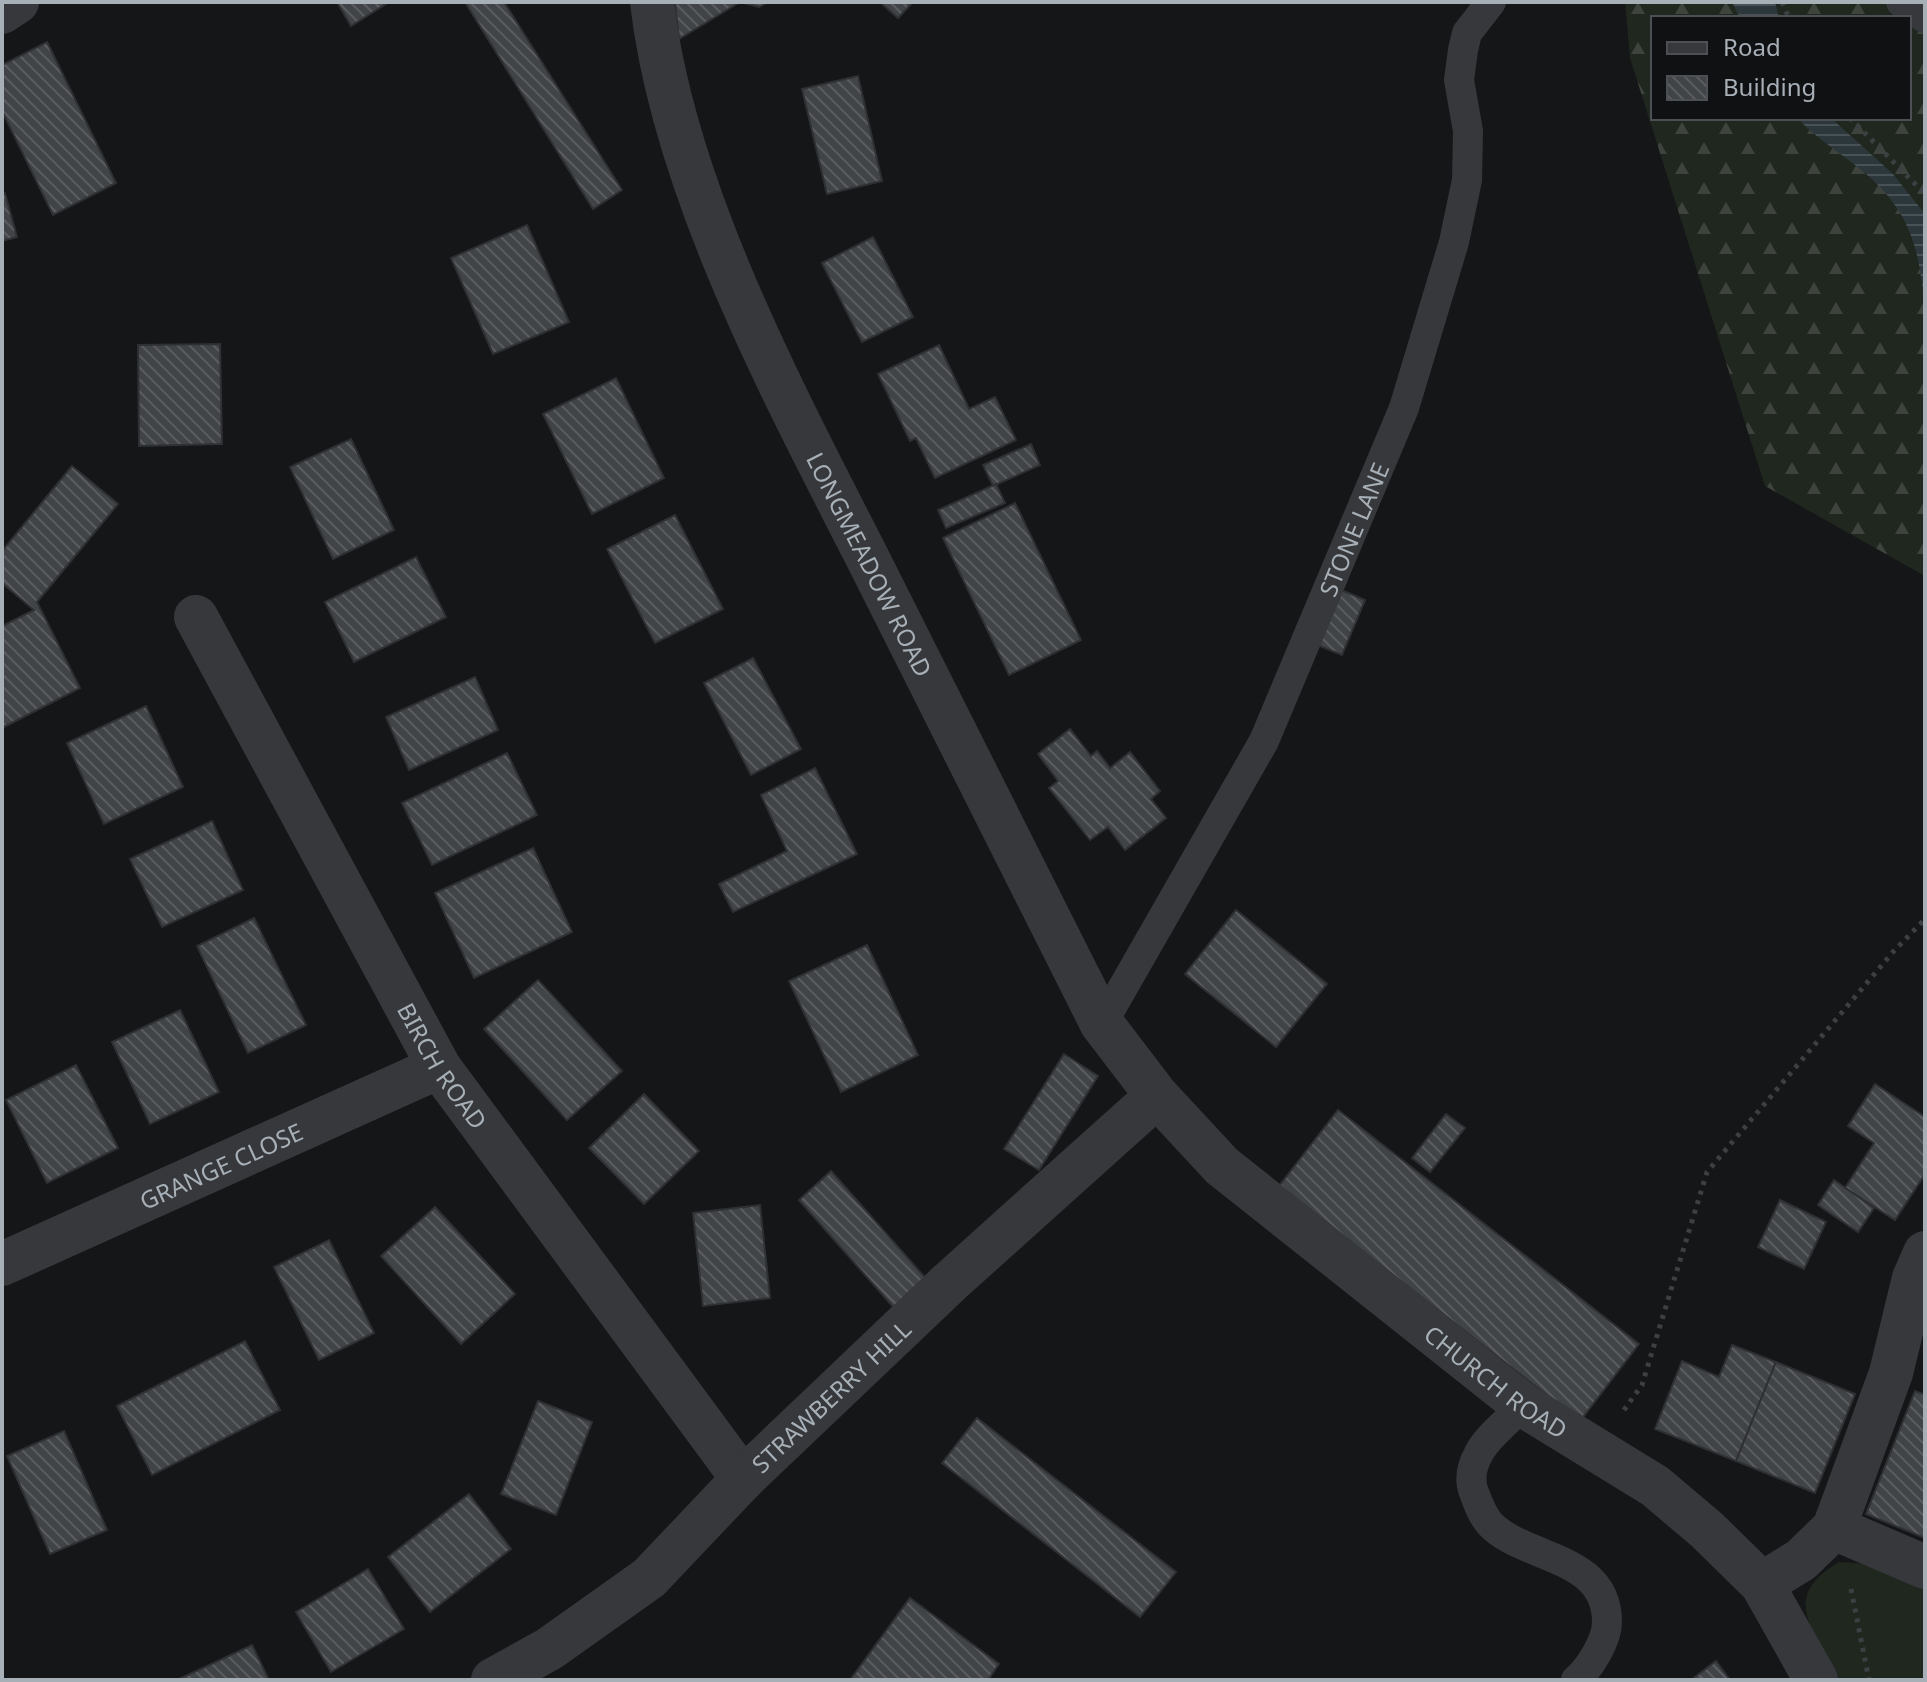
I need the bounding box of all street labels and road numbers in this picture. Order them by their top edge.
street label: LONGMEADOW ROAD [800,446,941,682]
street label: STONE LANE [1310,457,1396,601]
street label: BIRCH ROAD [391,996,495,1135]
street label: GRANGE CLOSE [134,1114,308,1217]
street label: STRAWBERRY HILL [744,1312,917,1479]
street label: CHURCH ROAD [1418,1317,1574,1445]

